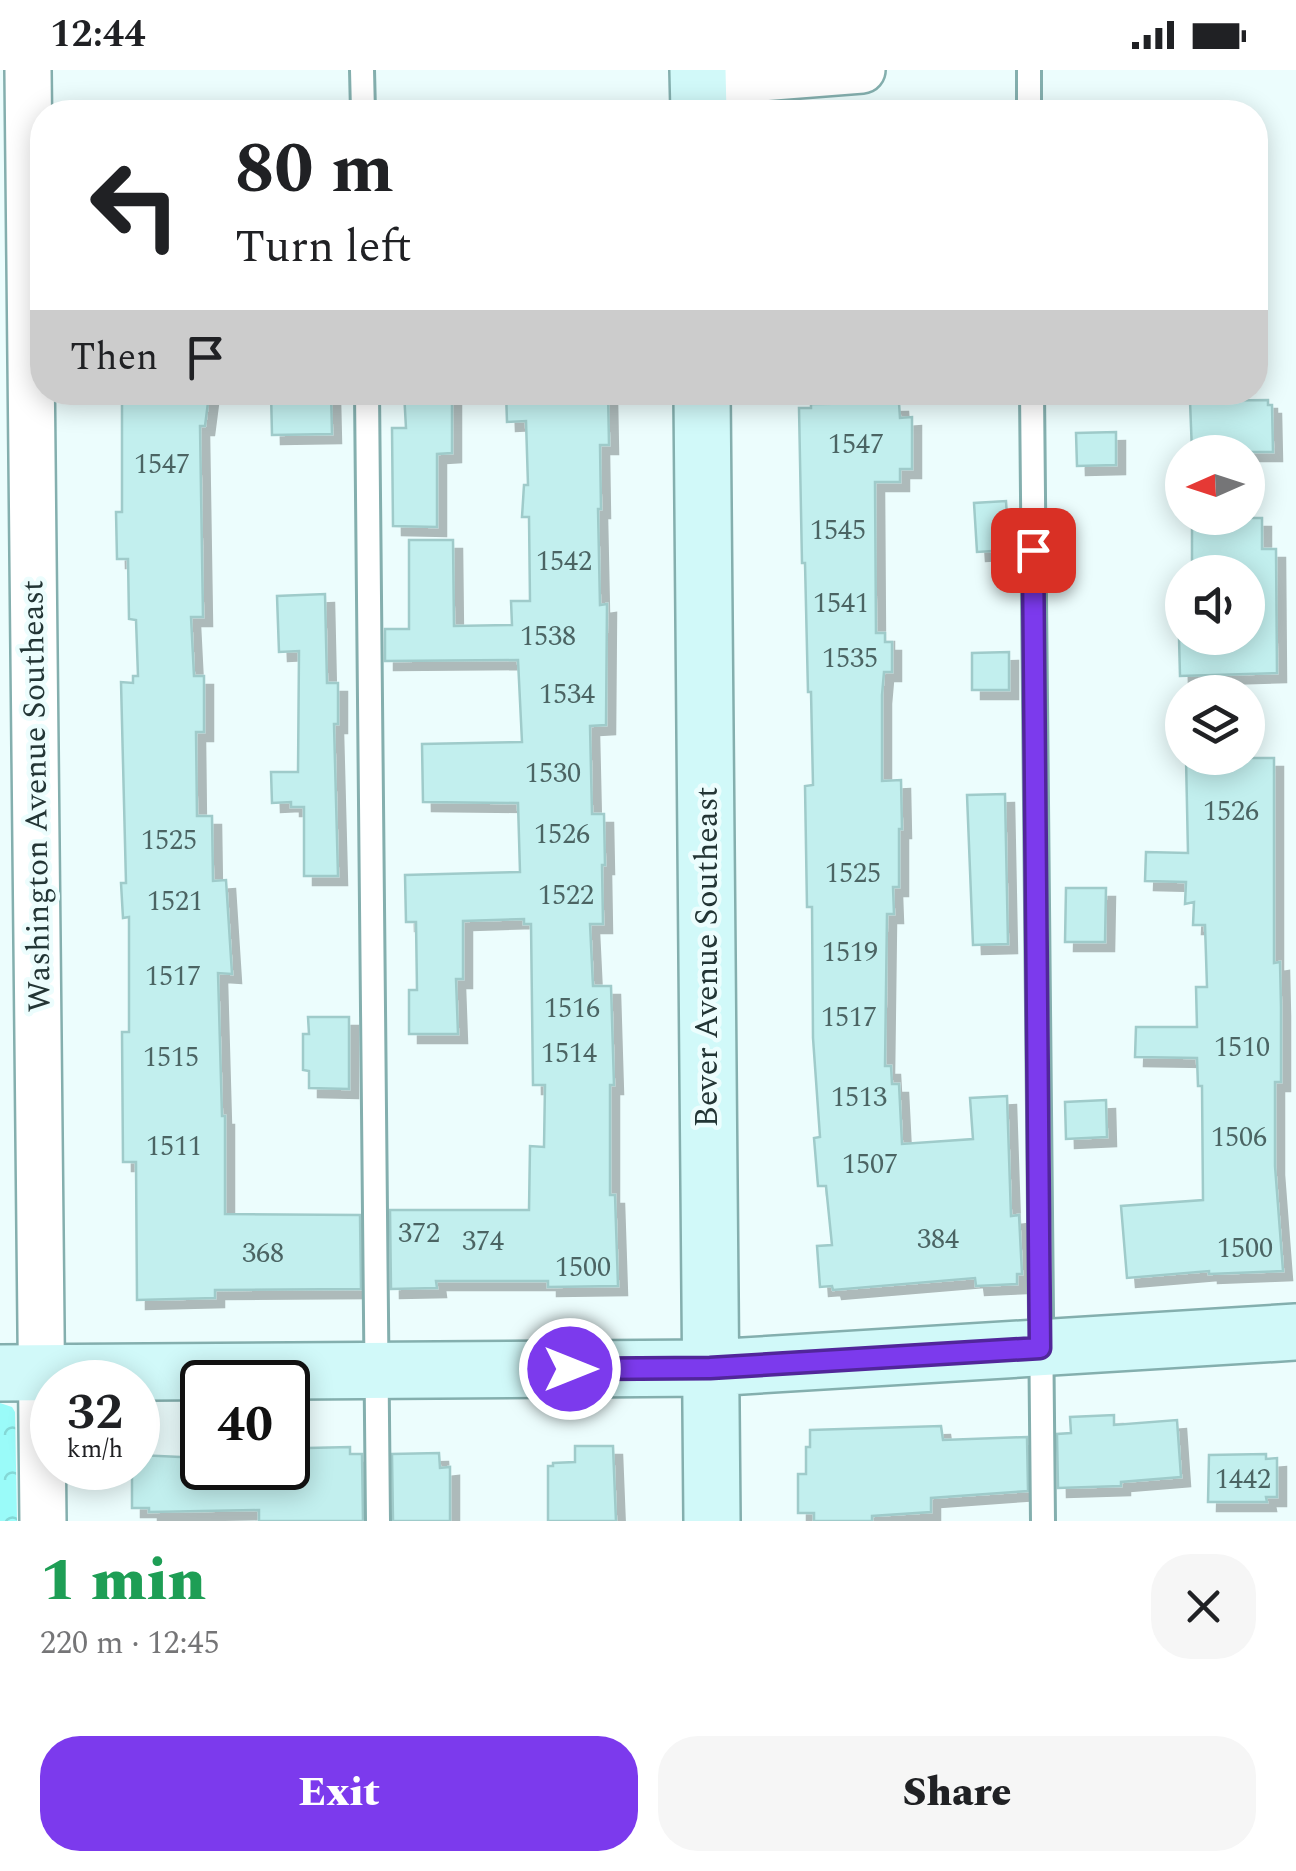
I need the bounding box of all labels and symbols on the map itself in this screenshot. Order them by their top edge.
house number: 1547 [828,423,884,466]
north arrow [1165,435,1265,535]
house number: 1547 [134,443,190,486]
pin [991,508,1076,593]
house number: 1545 [810,509,866,552]
house number: 1542 [536,540,592,583]
street label: Washington Avenue Southeast [8,579,65,1013]
house number: 1541 [813,582,869,625]
house number: 1538 [520,615,576,658]
house number: 1535 [822,637,878,680]
house number: 1534 [539,673,595,716]
house number: 1530 [525,752,581,795]
street label: Bever Avenue Southeast [683,787,732,1128]
house number: 1526 [1203,790,1259,833]
house number: 1526 [534,813,590,856]
house number: 1525 [141,819,197,862]
house number: 1525 [825,852,881,895]
house number: 1522 [538,874,594,917]
house number: 1521 [147,880,203,923]
house number: 1519 [822,931,878,974]
house number: 1517 [145,955,201,998]
house number: 1516 [544,987,600,1030]
house number: 1517 [821,996,877,1039]
house number: 1510 [1214,1026,1270,1069]
house number: 1514 [541,1032,597,1075]
house number: 1515 [143,1036,199,1079]
house number: 1513 [831,1076,887,1119]
house number: 1506 [1211,1116,1267,1159]
house number: 1511 [146,1125,202,1168]
house number: 1507 [842,1143,898,1186]
house number: 372 [398,1212,440,1255]
house number: 384 [917,1218,959,1261]
house number: 374 [462,1220,504,1263]
house number: 1500 [1217,1227,1273,1270]
house number: 368 [242,1232,284,1275]
house number: 1500 [555,1246,611,1289]
position arrow [518,1317,622,1421]
speed limit sign: 40 [180,1360,310,1490]
house number: 1442 [1215,1458,1271,1501]

